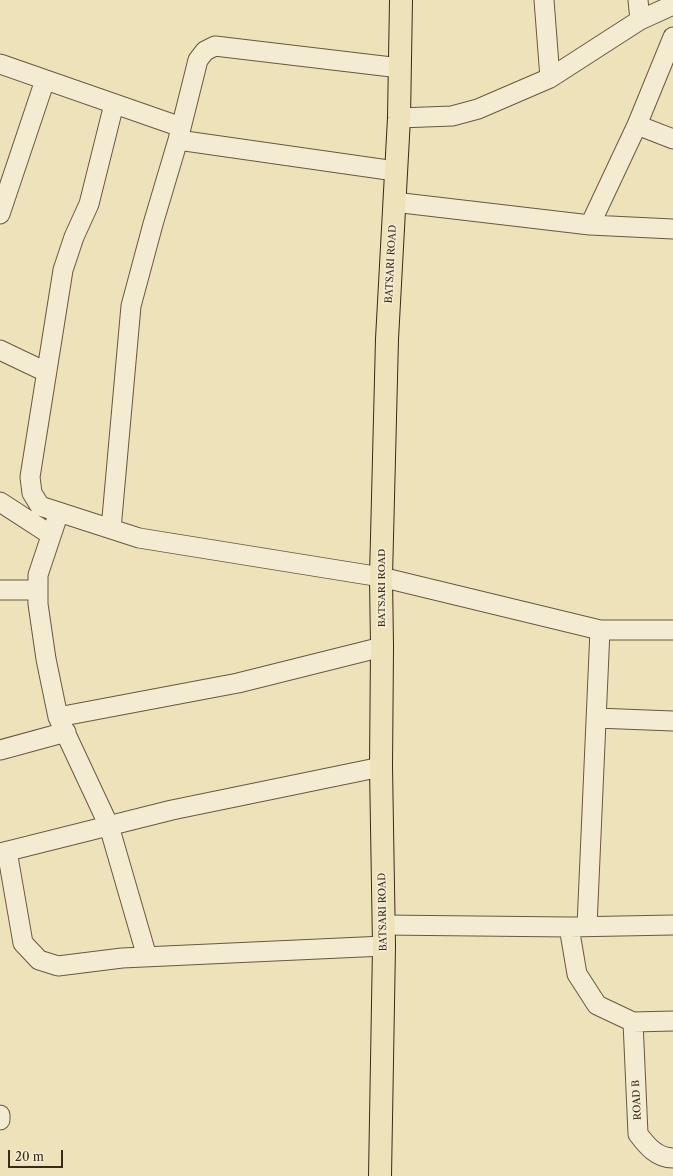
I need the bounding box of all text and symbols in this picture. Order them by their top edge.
street label: BATSARI ROAD [383,224,399,304]
street label: BATSARI ROAD [376,549,388,627]
street label: BATSARI ROAD [376,873,390,951]
street label: ROAD B [630,1080,644,1120]
scale bar [10,1142,65,1168]
text: 20 m [15,1149,44,1164]

